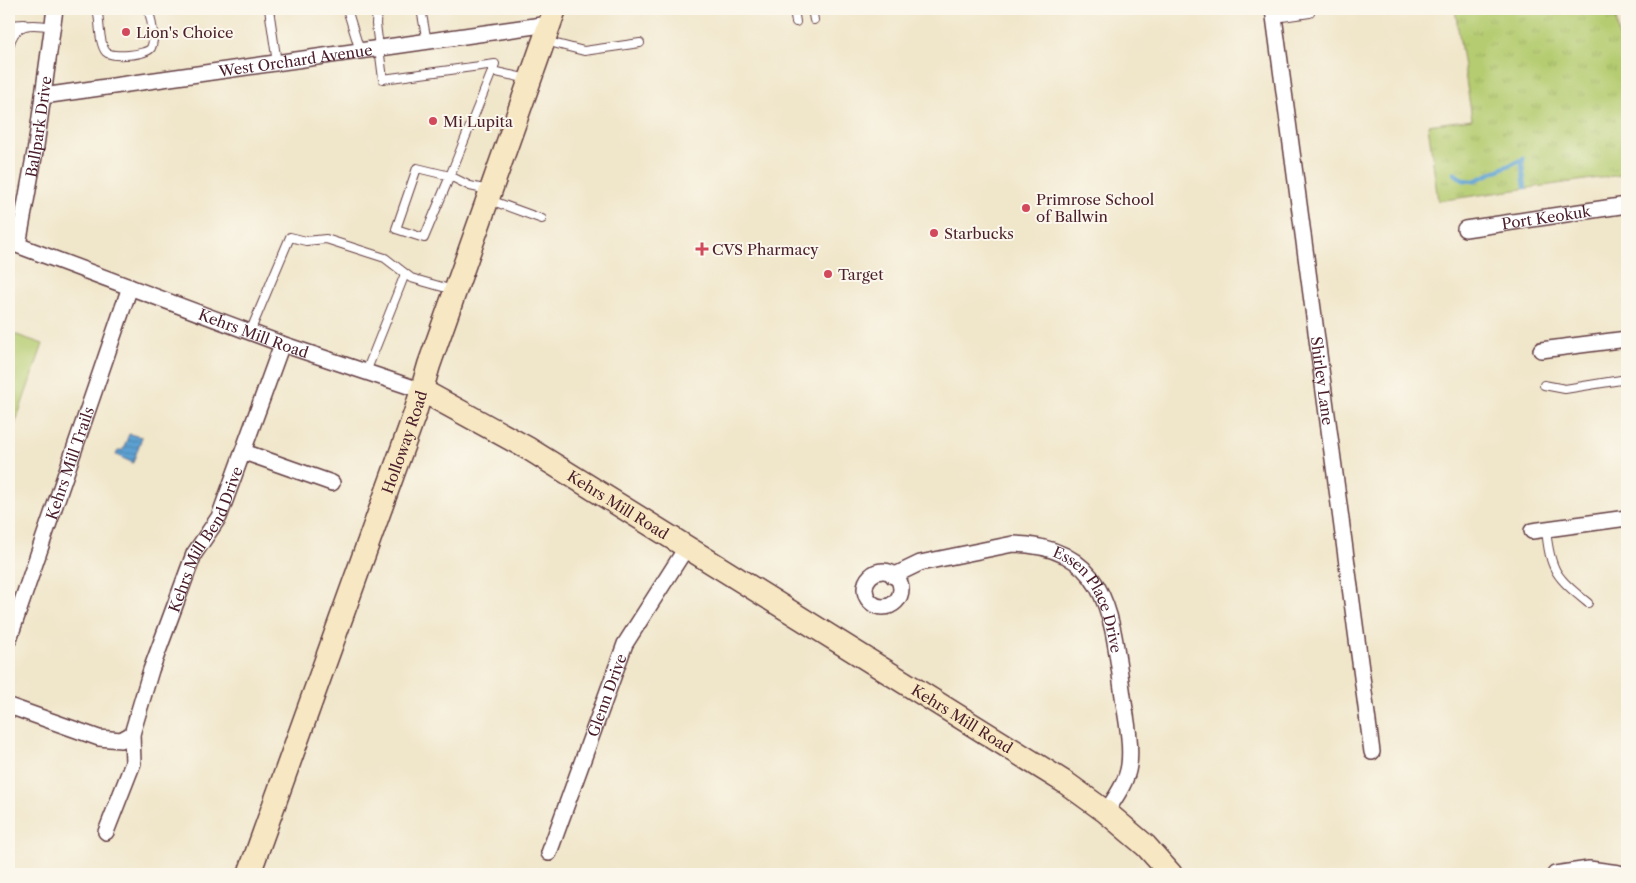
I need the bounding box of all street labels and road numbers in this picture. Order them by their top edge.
street label: West Orchard Avenue [216,40,374,81]
street label: Ballpark Drive [21,75,55,179]
street label: Port Keokuk [1500,201,1593,233]
street label: Kehrs Mill Road [196,304,311,362]
street label: Shirley Lane [1307,335,1338,426]
street label: Holloway Road [377,388,431,496]
street label: Kehrs Mill Trails [41,404,98,522]
street label: Kehrs Mill Bend Drive [164,464,246,615]
street label: Kehrs Mill Road [564,466,672,543]
street label: Essen Place Drive [1050,542,1126,654]
street label: Glenn Drive [583,651,630,739]
street label: Kehrs Mill Road [908,680,1016,757]

